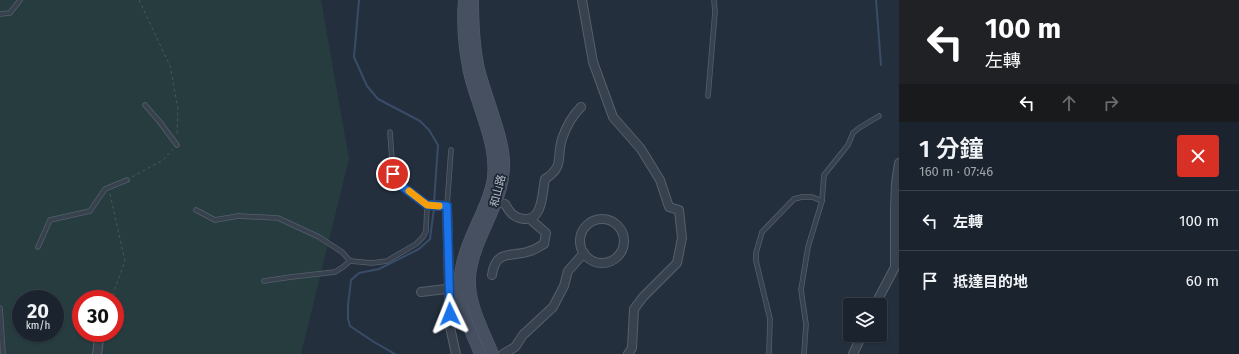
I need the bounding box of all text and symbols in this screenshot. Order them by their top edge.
text: 100 m [985,12,1061,45]
icon: left [919,16,971,68]
text: 左轉 [985,50,1021,72]
icon: left [1016,92,1038,114]
icon: ahead [1058,92,1080,114]
icon: right [1100,92,1122,114]
text: 1 分鐘 [919,135,984,163]
button: close [1177,135,1219,177]
pin [376,157,410,191]
icon: arrive [382,163,404,185]
text: 160 m · 07:46 [919,164,993,179]
street label: 和山路 [488,173,508,209]
icon: left [919,210,941,232]
text: 100 m [1179,212,1219,230]
text: 左轉 [953,213,983,231]
icon: arrive [919,270,941,292]
text: 60 m [1186,272,1219,290]
text: 抵達目的地 [953,273,1028,291]
speed limit sign: 30 [72,290,124,342]
position arrow [429,293,471,335]
map controls [843,298,887,342]
button: layers [843,298,887,342]
text: 20 [27,299,49,323]
text: km/h [26,320,50,332]

